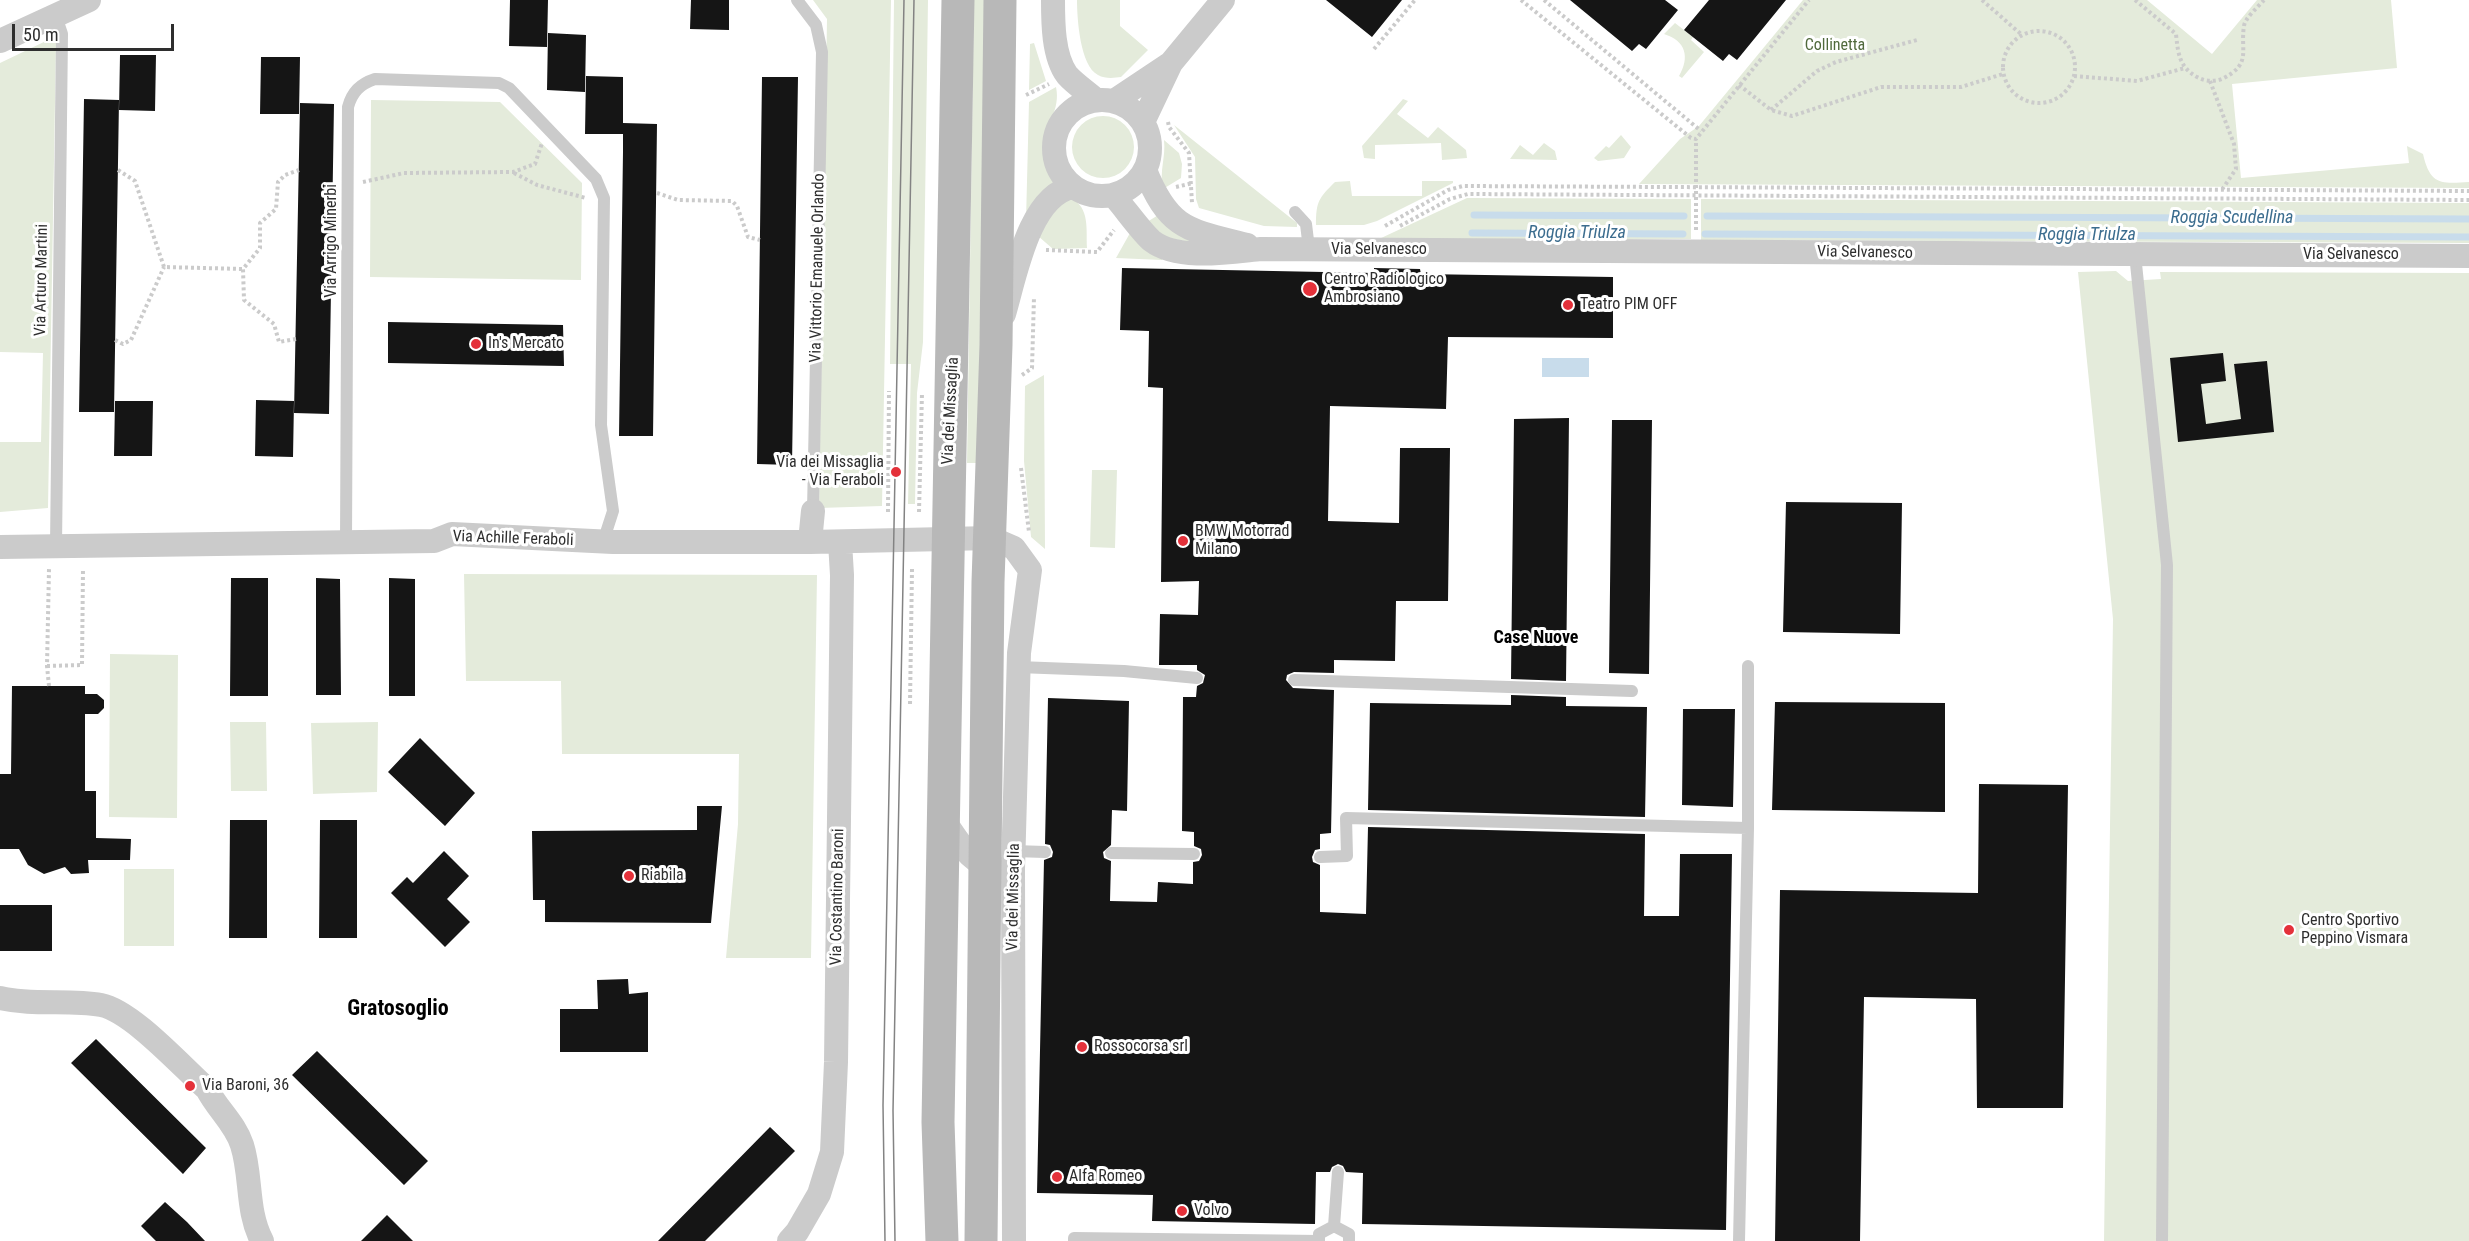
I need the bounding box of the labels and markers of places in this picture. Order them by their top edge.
place label: Centro Radiologico Ambrosiano [1324,270,1444,308]
marker: Centro Radiologico Ambrosiano [1301,280,1319,298]
place label: Teatro PIM OFF [1580,295,1678,315]
marker: Teatro PIM OFF [1561,298,1575,312]
place label: In's Mercato [488,334,564,354]
marker: In's Mercato [469,337,483,351]
place label: Via dei Missaglia - Via Feraboli [776,453,884,491]
marker: Via dei Missaglia - Via Feraboli [889,465,903,479]
place label: BMW Motorrad Milano [1195,522,1289,560]
marker: BMW Motorrad Milano [1176,534,1190,548]
place label: Riabila [641,866,684,886]
marker: Riabila [622,869,636,883]
place label: Centro Sportivo Peppino Vismara [2301,911,2408,949]
marker: Centro Sportivo Peppino Vismara [2282,923,2296,937]
place label: Rossocorsa srl [1094,1037,1188,1057]
marker: Rossocorsa srl [1075,1040,1089,1054]
place label: Via Baroni, 36 [202,1076,289,1096]
marker: Via Baroni, 36 [183,1079,197,1093]
place label: Alfa Romeo [1069,1167,1142,1187]
marker: Alfa Romeo [1050,1170,1064,1184]
place label: Volvo [1194,1201,1229,1221]
marker: Volvo [1175,1204,1189,1218]

